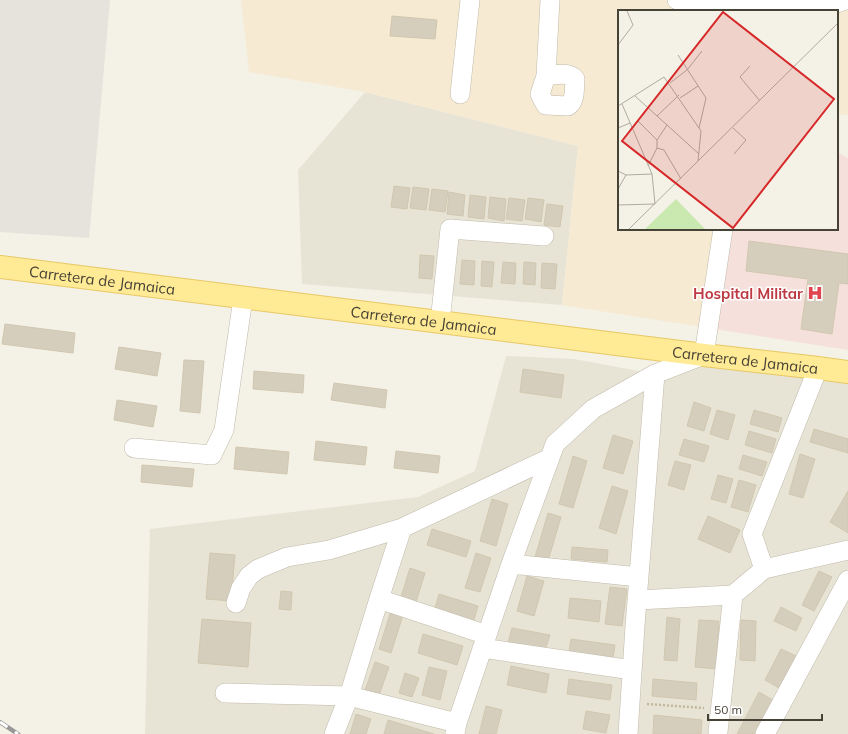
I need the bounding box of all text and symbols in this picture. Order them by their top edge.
inset map [618,10,838,230]
street label: Carretera de Jamaica [28,261,176,298]
place label: Hospital Militar [693,284,803,303]
hospital icon: Hospital Militar [806,284,824,302]
street label: Carretera de Jamaica [350,301,498,338]
street label: Carretera de Jamaica [671,342,819,377]
scale bar [708,696,822,722]
text: 50 m [714,702,742,717]

